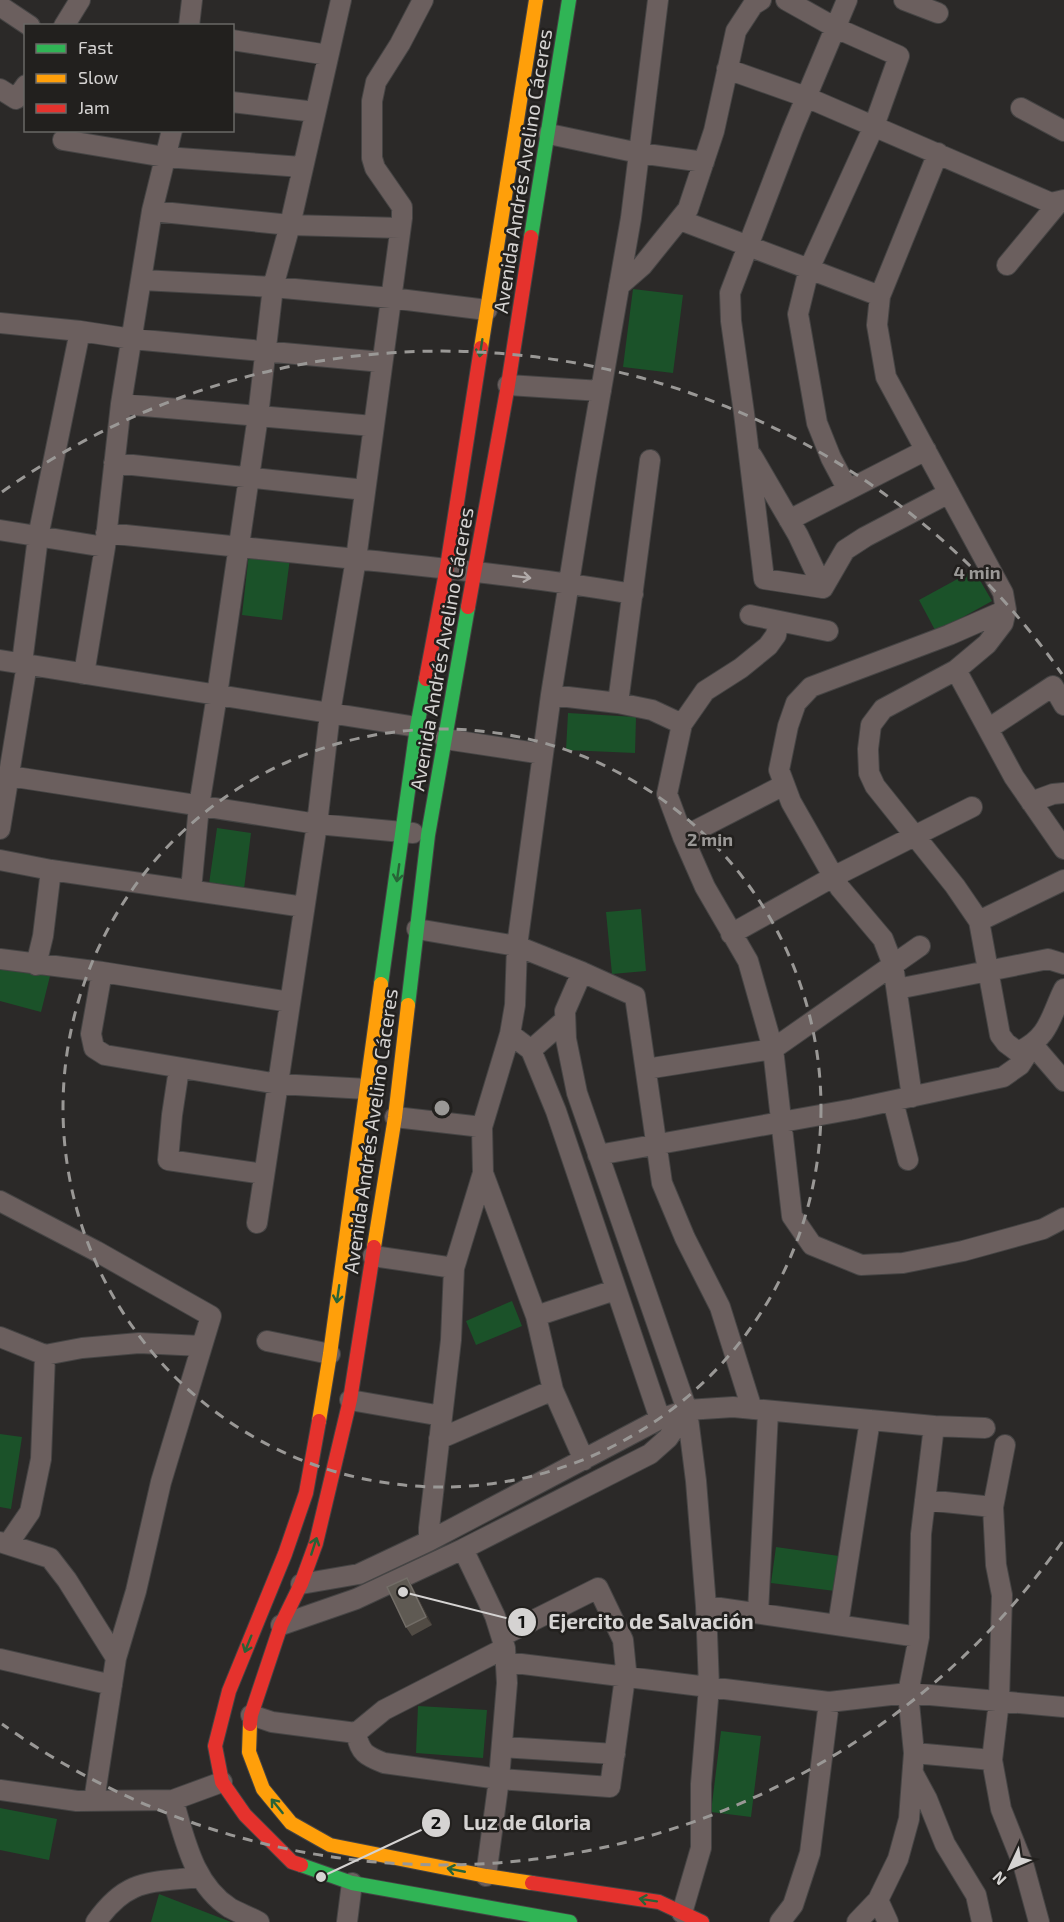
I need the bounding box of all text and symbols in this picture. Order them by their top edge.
legend [24,24,234,132]
street label: Avenida Andrés Avelino Cáceres [488,27,556,315]
text: Fast [78,36,113,58]
text: Slow [78,66,119,88]
text: Jam [78,96,110,118]
one-way arrow [475,338,486,358]
street label: Avenida Andrés Avelino Cáceres [404,505,478,793]
text: 4 min [954,561,1001,583]
one-way arrow [511,572,531,583]
text: 2 min [687,828,733,850]
one-way arrow [392,862,403,882]
street label: Avenida Andrés Avelino Cáceres [338,987,402,1275]
centre of rings [432,1098,452,1118]
one-way arrow [333,1284,344,1304]
one-way arrow [310,1538,321,1556]
callout: Ejercito de Salvación [507,1603,766,1642]
text: Ejercito de Salvación [548,1608,754,1633]
text: 1 [518,1610,526,1632]
one-way arrow [242,1634,253,1653]
one-way arrow [270,1799,284,1814]
callout: Luz de Gloria [421,1803,603,1842]
text: Luz de Gloria [463,1809,591,1834]
text: 2 [431,1811,441,1833]
north arrow [980,1838,1040,1898]
one-way arrow [446,1864,466,1875]
text: N [988,1868,1010,1890]
one-way arrow [639,1895,659,1906]

